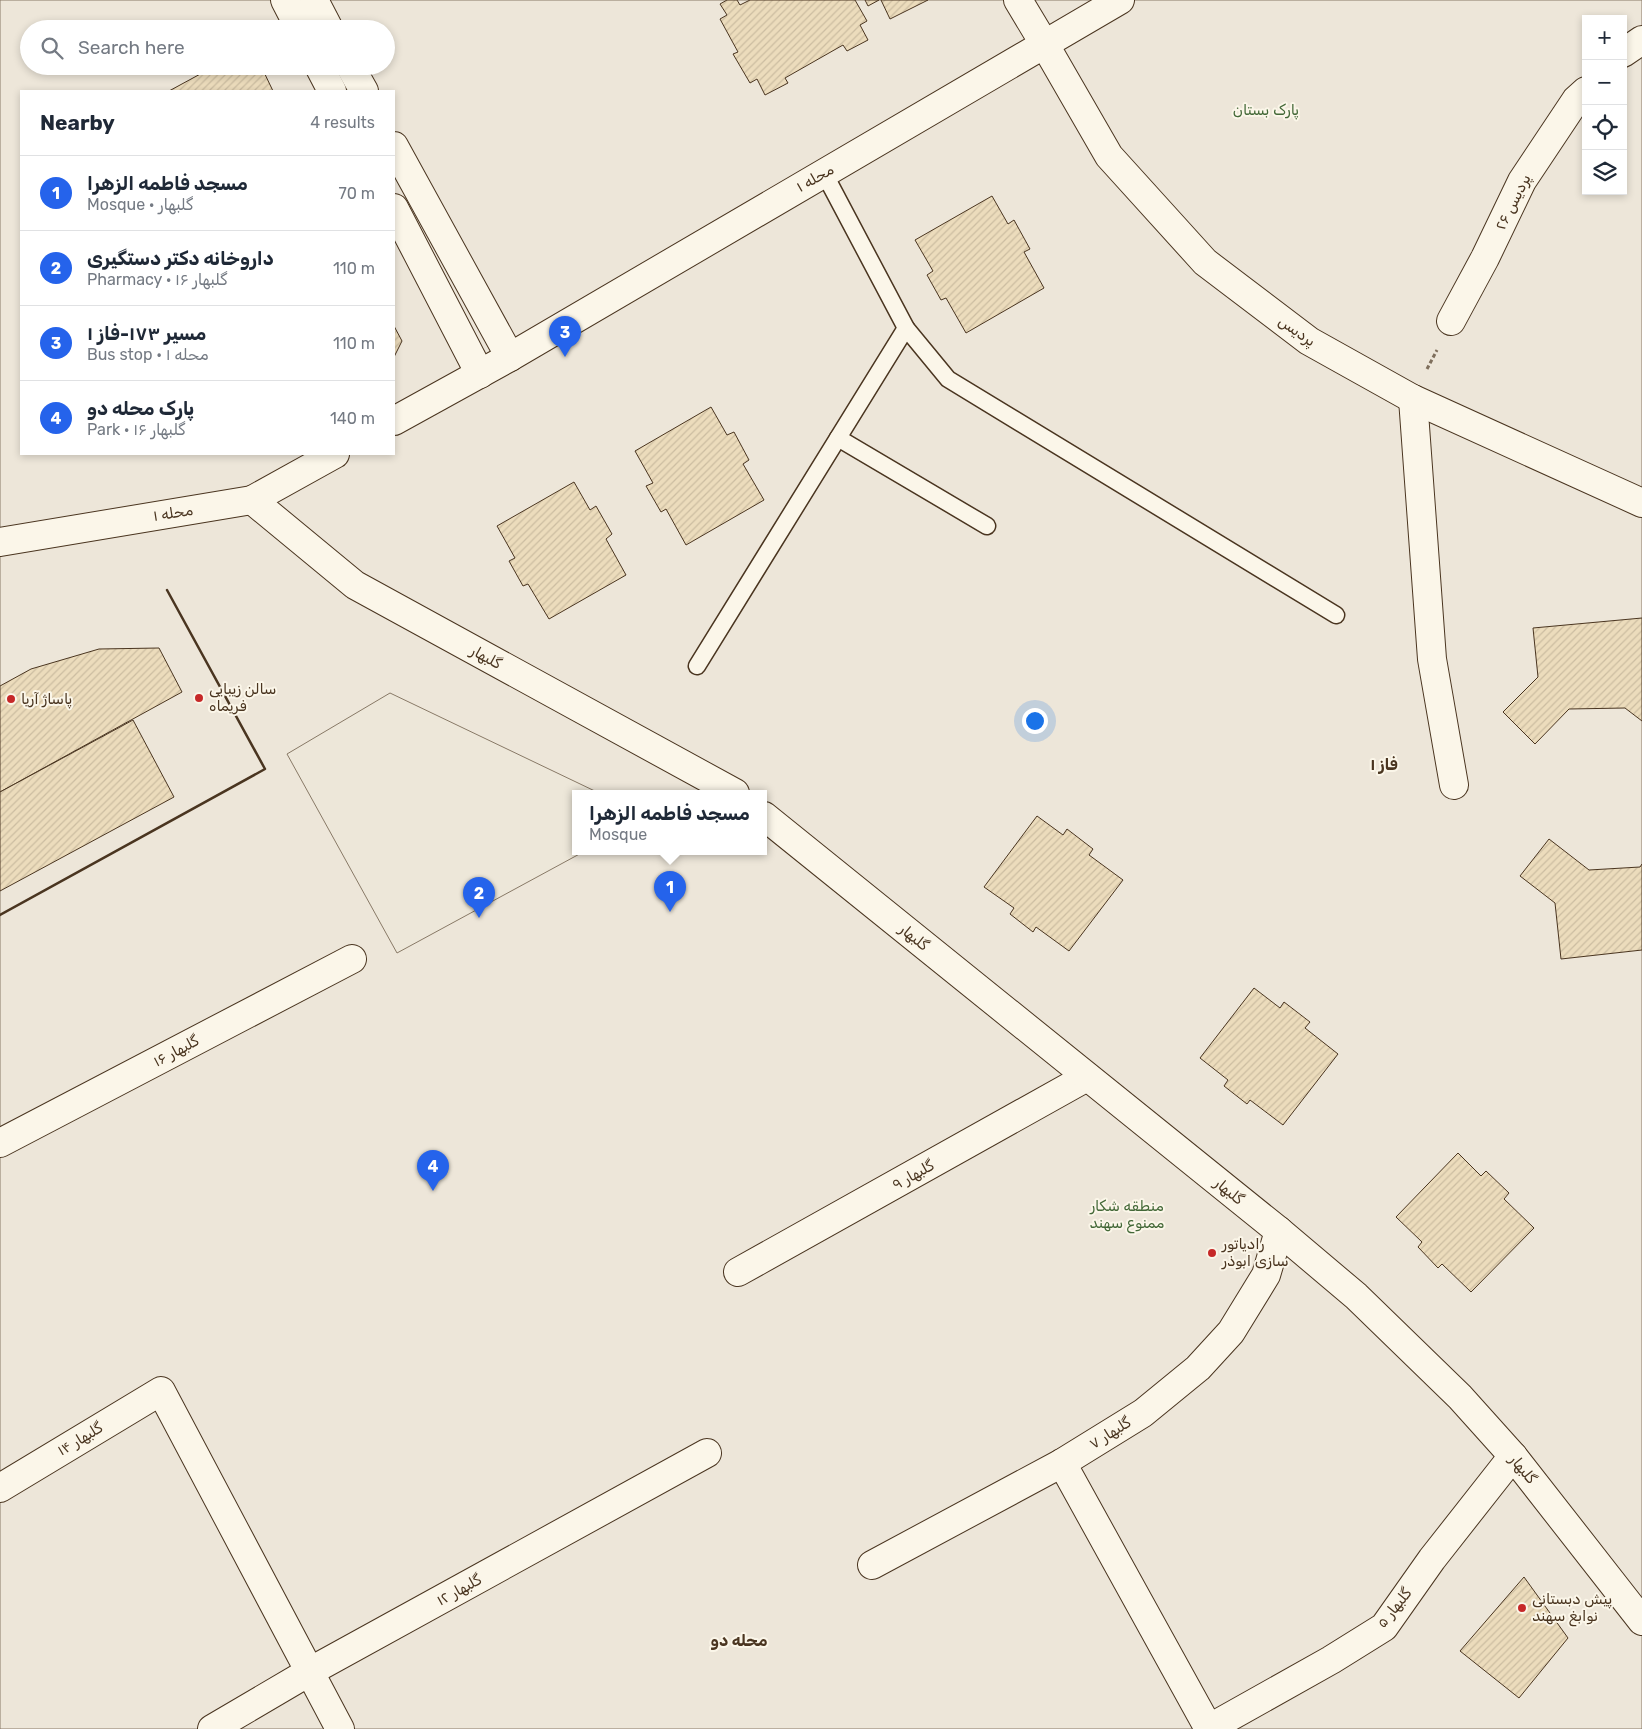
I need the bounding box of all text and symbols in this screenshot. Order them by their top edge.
map controls [1582,15,1627,195]
button: + [1582,15,1627,60]
search box [20,20,395,75]
icon: search [38,34,66,62]
text: Search here [78,36,185,59]
button: − [1582,60,1627,105]
park label: پارک بستان [1233,101,1299,120]
button: locate [1582,105,1627,150]
text: Nearby [40,110,115,135]
text: 4 results [310,113,375,132]
button: layers [1582,150,1627,195]
street label: محله ۱ [793,160,837,196]
street label: پردیس ۲۶ [1491,171,1536,233]
text: مسجد فاطمه الزهرا [87,172,248,195]
text: 1 [52,184,60,203]
text: 70 m [338,184,375,203]
text: Mosque · گلبهار [87,195,193,214]
text: داروخانه دکتر دستگیری [87,247,274,270]
text: 2 [51,259,61,278]
text: 110 m [333,259,375,278]
text: Pharmacy · گلبهار ۱۶ [87,270,227,289]
street label: پردیس [1274,312,1319,351]
pin: 3 [549,316,581,357]
text: مسیر ۱۷۳-فاز ۱ [87,322,206,345]
text: 3 [51,334,61,353]
text: 110 m [333,334,375,353]
text: Bus stop · محله ۱ [87,345,209,364]
text: پارک محله دو [87,397,194,420]
text: 4 [51,409,61,428]
text: 140 m [330,409,375,428]
text: Park · گلبهار ۱۶ [87,420,186,439]
street label: محله ۱ [152,501,194,525]
street label: گلبهار [466,641,505,673]
place label: سالن زیبایی فریماه [209,680,276,715]
place label: پاساژ آریا [21,690,72,709]
marker: سالن زیبایی فریماه [193,692,205,704]
marker: پاساژ آریا [5,693,17,705]
your location [1022,708,1048,734]
district label: فاز ۱ [1370,755,1398,774]
popup [572,790,767,855]
text: مسجد فاطمه الزهرا [589,802,750,825]
text: Mosque [589,825,647,844]
pin: 1 [654,871,686,912]
pin: 2 [463,877,495,918]
street label: گلبهار [895,919,933,954]
street label: گلبهار ۱۶ [150,1031,202,1070]
pin: 4 [417,1150,449,1191]
street label: گلبهار ۹ [889,1156,937,1194]
street label: گلبهار [1210,1173,1248,1208]
park label: منطقه شکار ممنوع سهند [1089,1197,1164,1234]
place label: رادیاتور سازی ابوذر [1221,1235,1289,1270]
marker: رادیاتور سازی ابوذر [1206,1247,1218,1259]
street label: گلبهار ۷ [1086,1413,1134,1453]
street label: گلبهار ۱۴ [54,1418,106,1459]
street label: گلبهار [1505,1450,1540,1488]
street label: گلبهار ۱۲ [433,1570,485,1610]
street label: گلبهار ۵ [1373,1584,1416,1631]
place label: پیش دبستانی نوابغ سهند [1532,1590,1612,1627]
marker: پیش دبستانی نوابغ سهند [1516,1602,1528,1614]
district label: محله دو [711,1631,767,1650]

